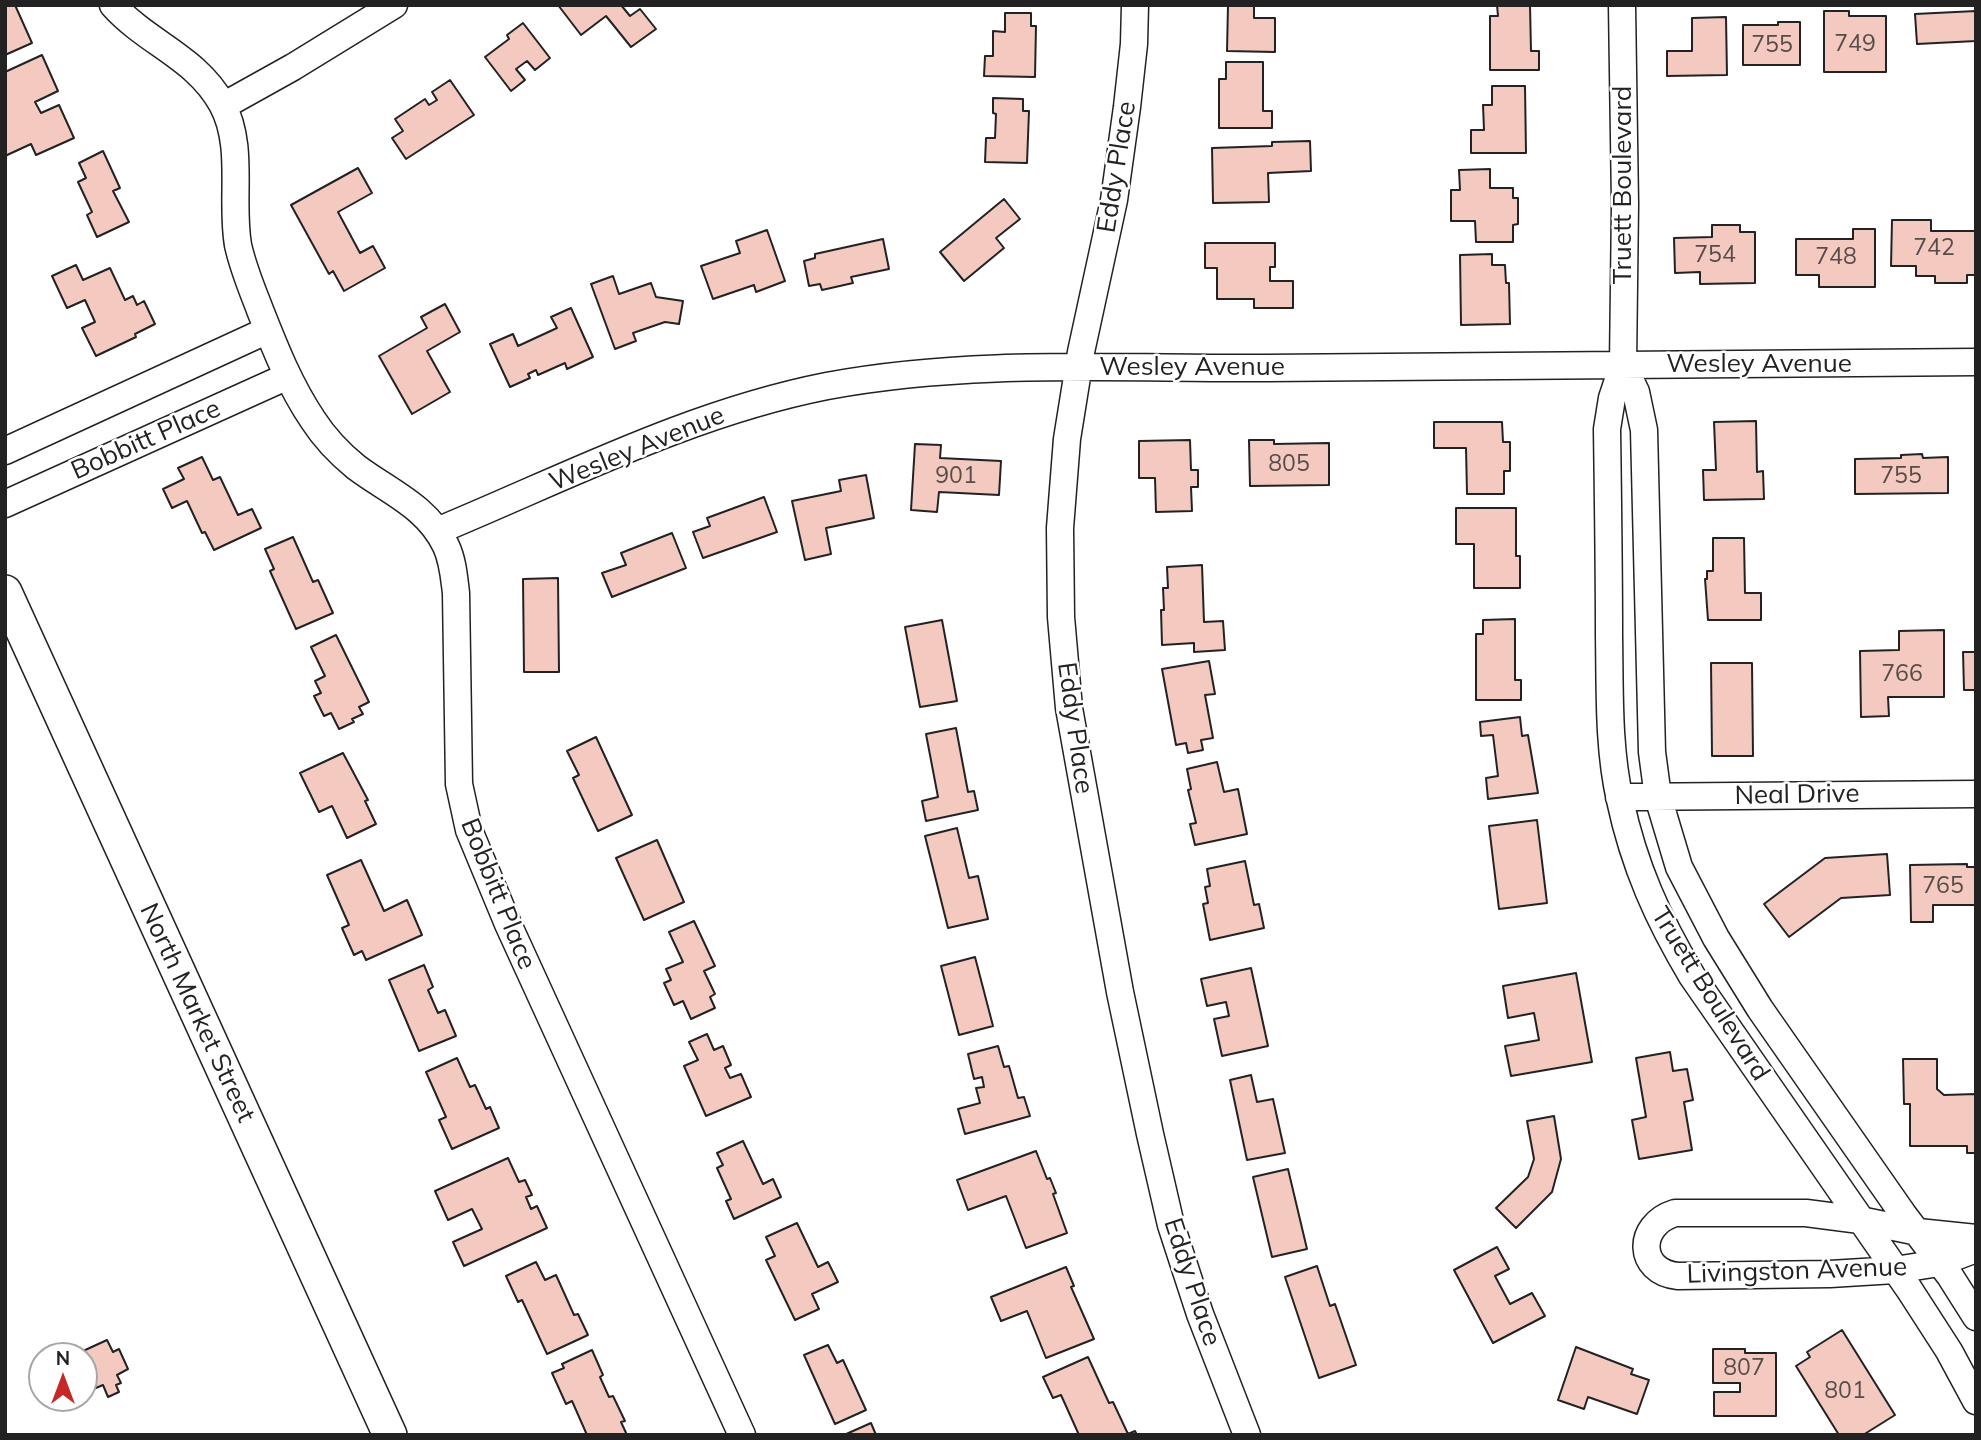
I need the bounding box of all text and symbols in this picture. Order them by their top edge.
house number: 749 [1834,30,1876,58]
house number: 755 [1751,31,1793,59]
street label: Truett Boulevard [1607,86,1639,284]
street label: Eddy Place [1091,99,1143,235]
house number: 742 [1913,234,1955,262]
house number: 754 [1694,241,1736,269]
house number: 748 [1815,243,1857,271]
street label: Wesley Avenue [1666,348,1852,380]
street label: Wesley Avenue [1099,351,1285,383]
street label: Bobbitt Place [67,393,225,487]
street label: Wesley Avenue [545,400,729,498]
house number: 805 [1268,450,1310,478]
house number: 901 [935,462,977,490]
house number: 755 [1880,462,1922,490]
street label: Eddy Place [1050,660,1100,796]
house number: 766 [1881,660,1923,688]
street label: Neal Drive [1734,778,1860,812]
street label: Bobbitt Place [454,814,542,974]
house number: 765 [1922,872,1964,900]
street label: North Market Street [133,899,261,1127]
street label: Truett Boulevard [1644,902,1776,1086]
street label: Eddy Place [1157,1214,1227,1350]
street label: Livingston Avenue [1686,1252,1908,1290]
north arrow [28,1342,98,1412]
text: N [56,1346,70,1370]
house number: 807 [1723,1354,1765,1382]
house number: 801 [1824,1377,1866,1405]

